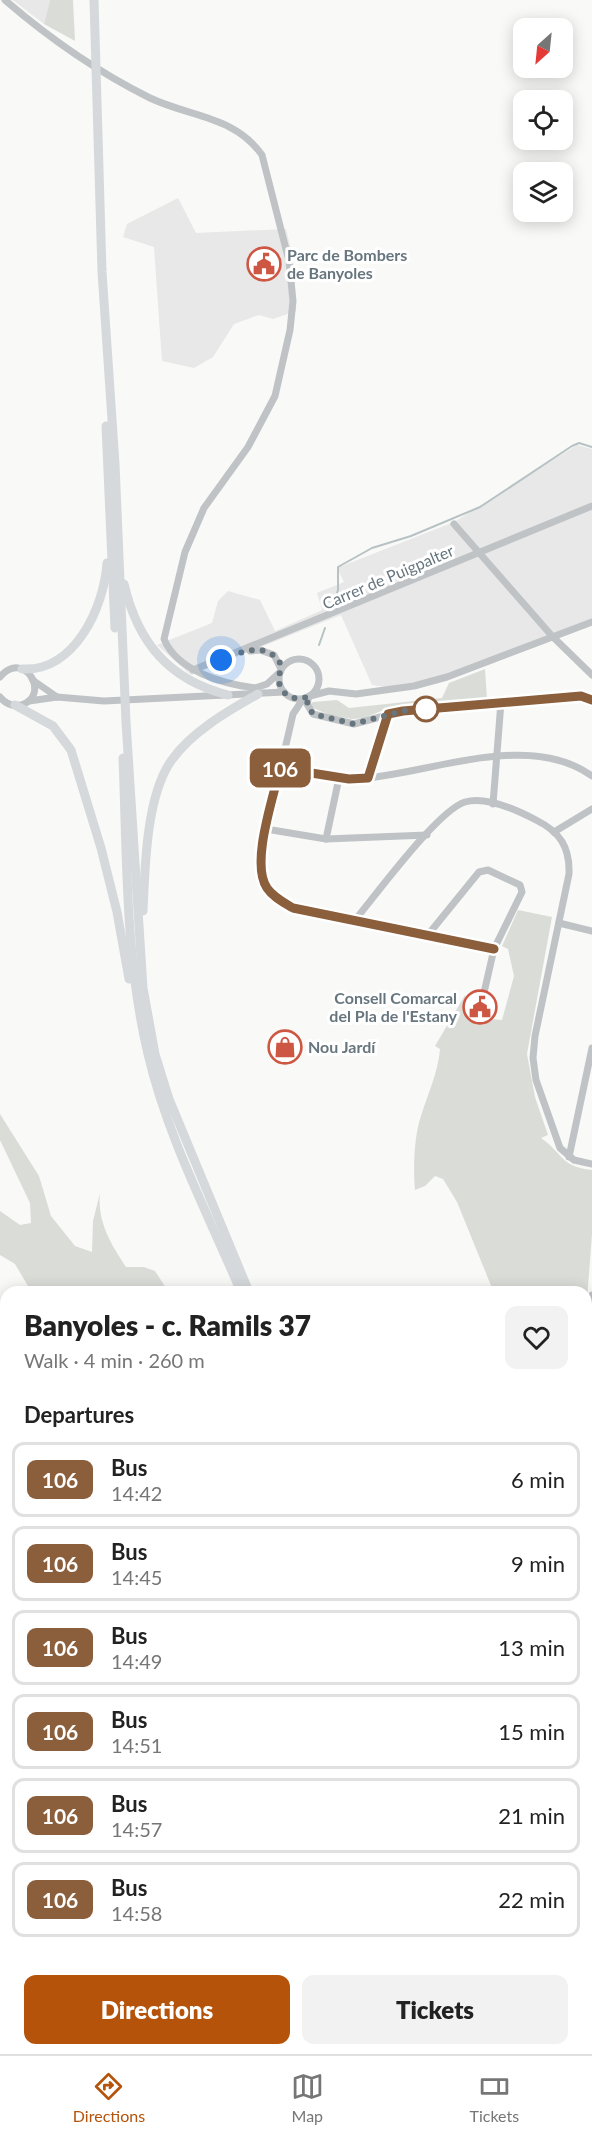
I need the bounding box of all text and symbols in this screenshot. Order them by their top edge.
north arrow [513,18,573,78]
map controls [513,18,573,222]
button: locate [513,90,573,150]
button: layers [513,162,573,222]
place label: Parc de Bombers de Banyoles [287,245,407,282]
public building icon: Parc de Bombers de Banyoles [246,246,282,282]
street label: Carrer de Puigpalter [319,540,456,613]
your location [206,645,236,675]
unlabelled marker [413,696,439,722]
line badge: 106 [246,748,314,788]
text: 106 [262,756,298,781]
place label: Consell Comarcal del Pla de l'Estany [329,988,458,1025]
public building icon: Consell Comarcal del Pla de l'Estany [462,989,498,1025]
shop icon: Nou Jardí [267,1029,303,1065]
place label: Nou Jardí [308,1037,376,1056]
button: heart [505,1306,568,1369]
text: Banyoles - c. Ramils 37 [24,1308,311,1342]
text: Walk · 4 min · 260 m [24,1348,205,1372]
text: Departures [24,1401,134,1428]
text: Bus [111,1454,147,1481]
text: 6 min [511,1466,565,1493]
text: 106 [42,1467,78,1492]
text: 14:42 [111,1481,162,1505]
text: Bus [111,1538,147,1565]
text: 9 min [511,1550,565,1577]
text: 106 [42,1551,78,1576]
text: 14:45 [111,1565,162,1589]
text: Bus [111,1622,147,1649]
text: 13 min [498,1634,565,1661]
text: 106 [42,1635,78,1660]
text: 14:49 [111,1649,162,1673]
text: Bus [111,1706,147,1733]
text: 15 min [498,1718,565,1745]
text: 106 [42,1719,78,1744]
text: 14:51 [111,1733,162,1757]
text: Bus [111,1790,147,1817]
text: 21 min [498,1802,565,1829]
text: 106 [42,1803,78,1828]
text: 14:57 [111,1817,162,1841]
text: Bus [111,1874,147,1901]
text: 22 min [498,1886,565,1913]
text: 106 [42,1887,78,1912]
text: 14:58 [111,1901,162,1925]
button: Directions [24,1975,290,2044]
button: Tickets [302,1975,568,2044]
tab: Directions [73,2070,145,2125]
tab: Map [291,2070,324,2125]
tab: Tickets [470,2070,519,2125]

